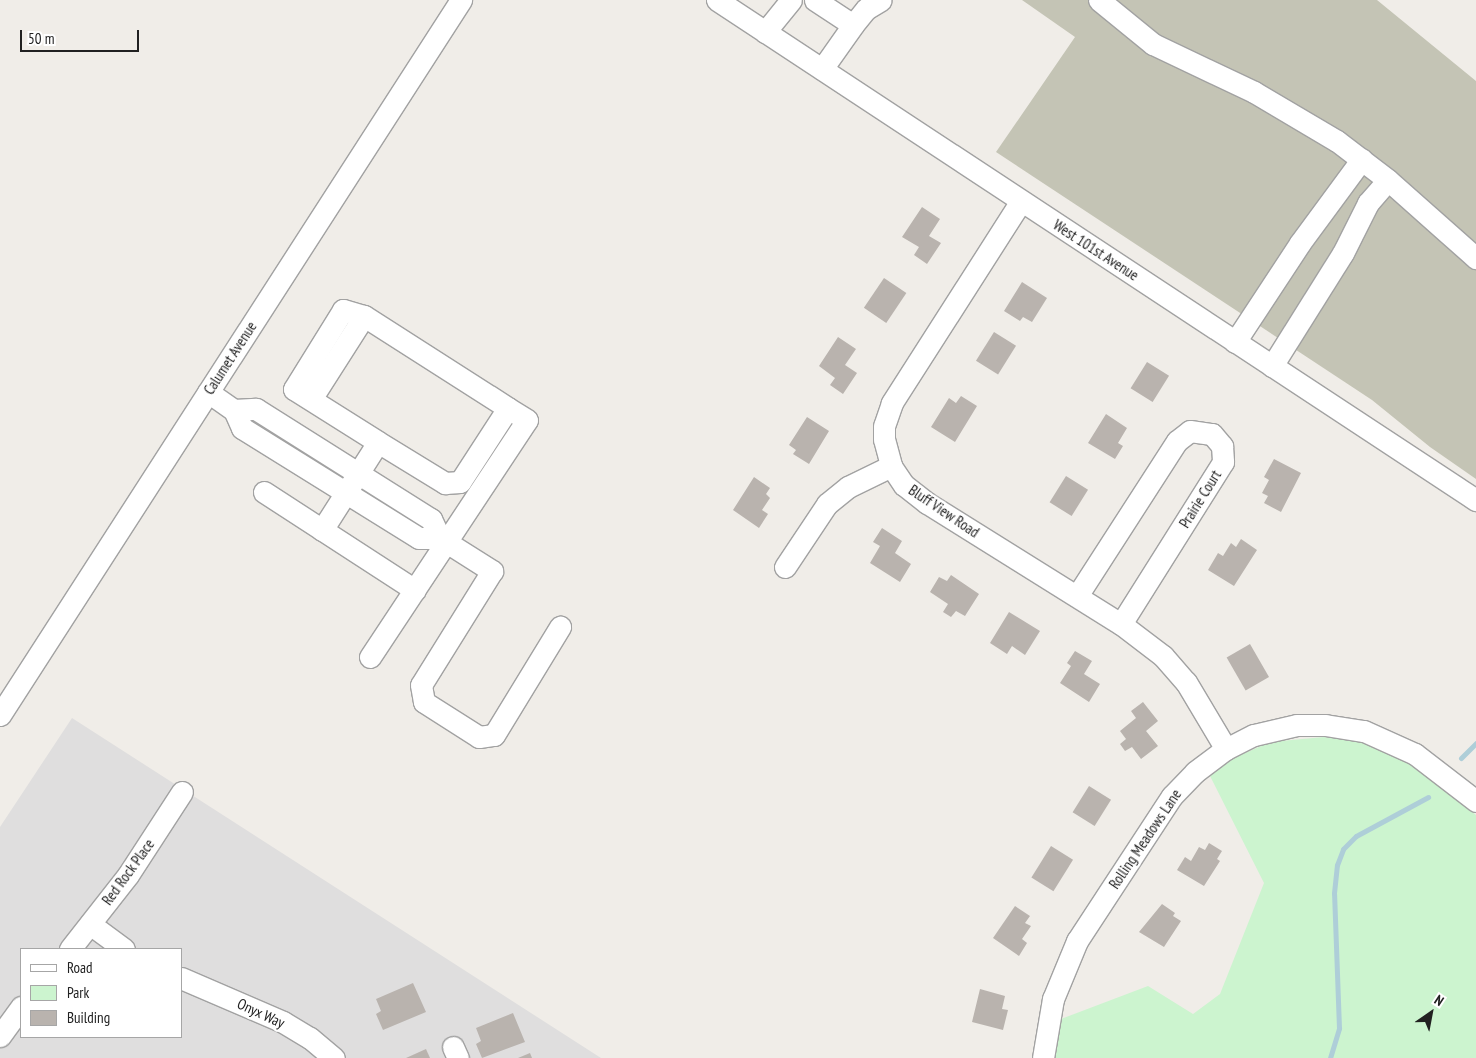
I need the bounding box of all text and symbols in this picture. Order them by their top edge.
scale bar [22,20,141,52]
text: 50 m [28,29,54,48]
street label: West 101st Avenue [1050,216,1142,284]
street label: Calumet Avenue [200,318,260,398]
street label: Prairie Court [1175,467,1225,531]
street label: Bluff View Road [905,481,983,541]
street label: Rolling Meadows Lane [1105,786,1185,892]
street label: Red Rock Place [98,835,158,909]
legend [20,948,182,1038]
text: Road [67,958,93,977]
text: Park [67,983,89,1002]
north arrow [1406,988,1456,1038]
text: N [1431,991,1447,1010]
street label: Onyx Way [234,994,288,1032]
text: Building [67,1008,110,1027]

